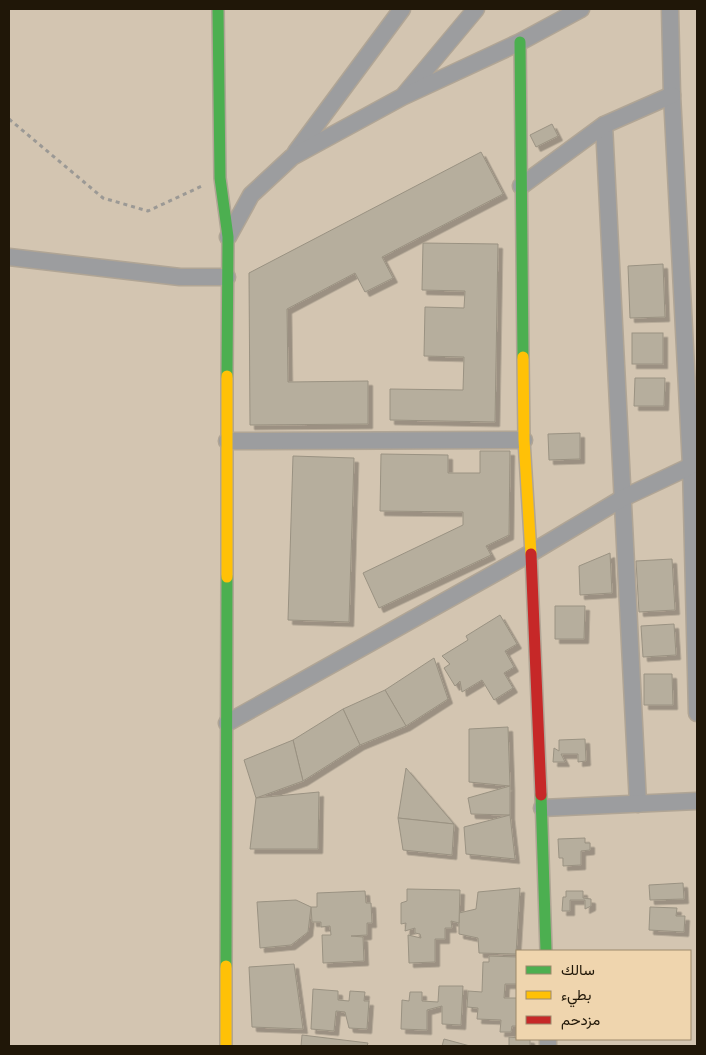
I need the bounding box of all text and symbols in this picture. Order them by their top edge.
legend [516,950,691,1040]
text: سالك [561,959,595,979]
text: بطيء [561,984,591,1008]
text: مزدحم [561,1009,600,1030]

